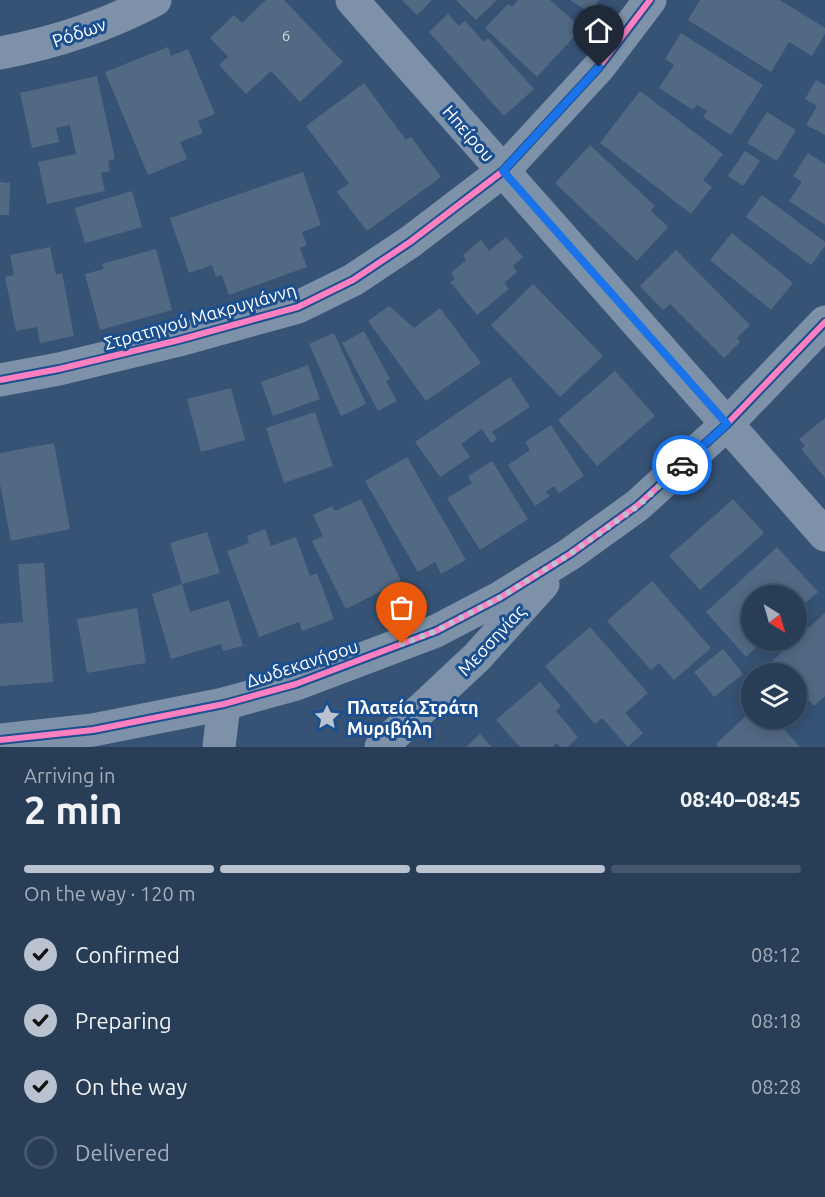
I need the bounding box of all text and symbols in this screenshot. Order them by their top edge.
pin [573,5,624,67]
street label: Ρόδων [50,13,109,50]
icon: home [582,14,615,47]
house number: 6 [282,27,290,44]
street label: Ηπείρου [439,101,499,165]
street label: Στρατηγού Μακρυγιάννη [102,279,298,353]
courier [652,435,712,495]
icon: car [666,449,699,482]
pin [376,582,427,644]
north arrow [741,585,807,651]
map controls [741,585,807,729]
icon: bag [385,591,418,624]
street label: Μεσσηνίας [453,601,529,680]
street label: Δωδεκανήσου [243,635,361,691]
button: layers [741,663,807,729]
place label: Πλατεία Στράτη Μυριβήλη [347,697,479,738]
place icon: Πλατεία Στράτη Μυριβήλη [312,702,342,732]
text: Arriving in [24,764,115,787]
text: 08:40–08:45 [680,786,801,811]
text: 2 min [24,788,123,831]
text: On the way · 120 m [24,882,196,905]
icon: check [24,938,57,971]
text: Confirmed [75,942,180,967]
text: 08:12 [751,943,801,966]
icon: check [24,1004,57,1037]
text: Preparing [75,1008,172,1033]
text: 08:18 [751,1009,801,1032]
icon: check [24,1070,57,1103]
text: On the way [75,1074,187,1099]
text: 08:28 [751,1075,801,1098]
text: Delivered [75,1140,170,1165]

